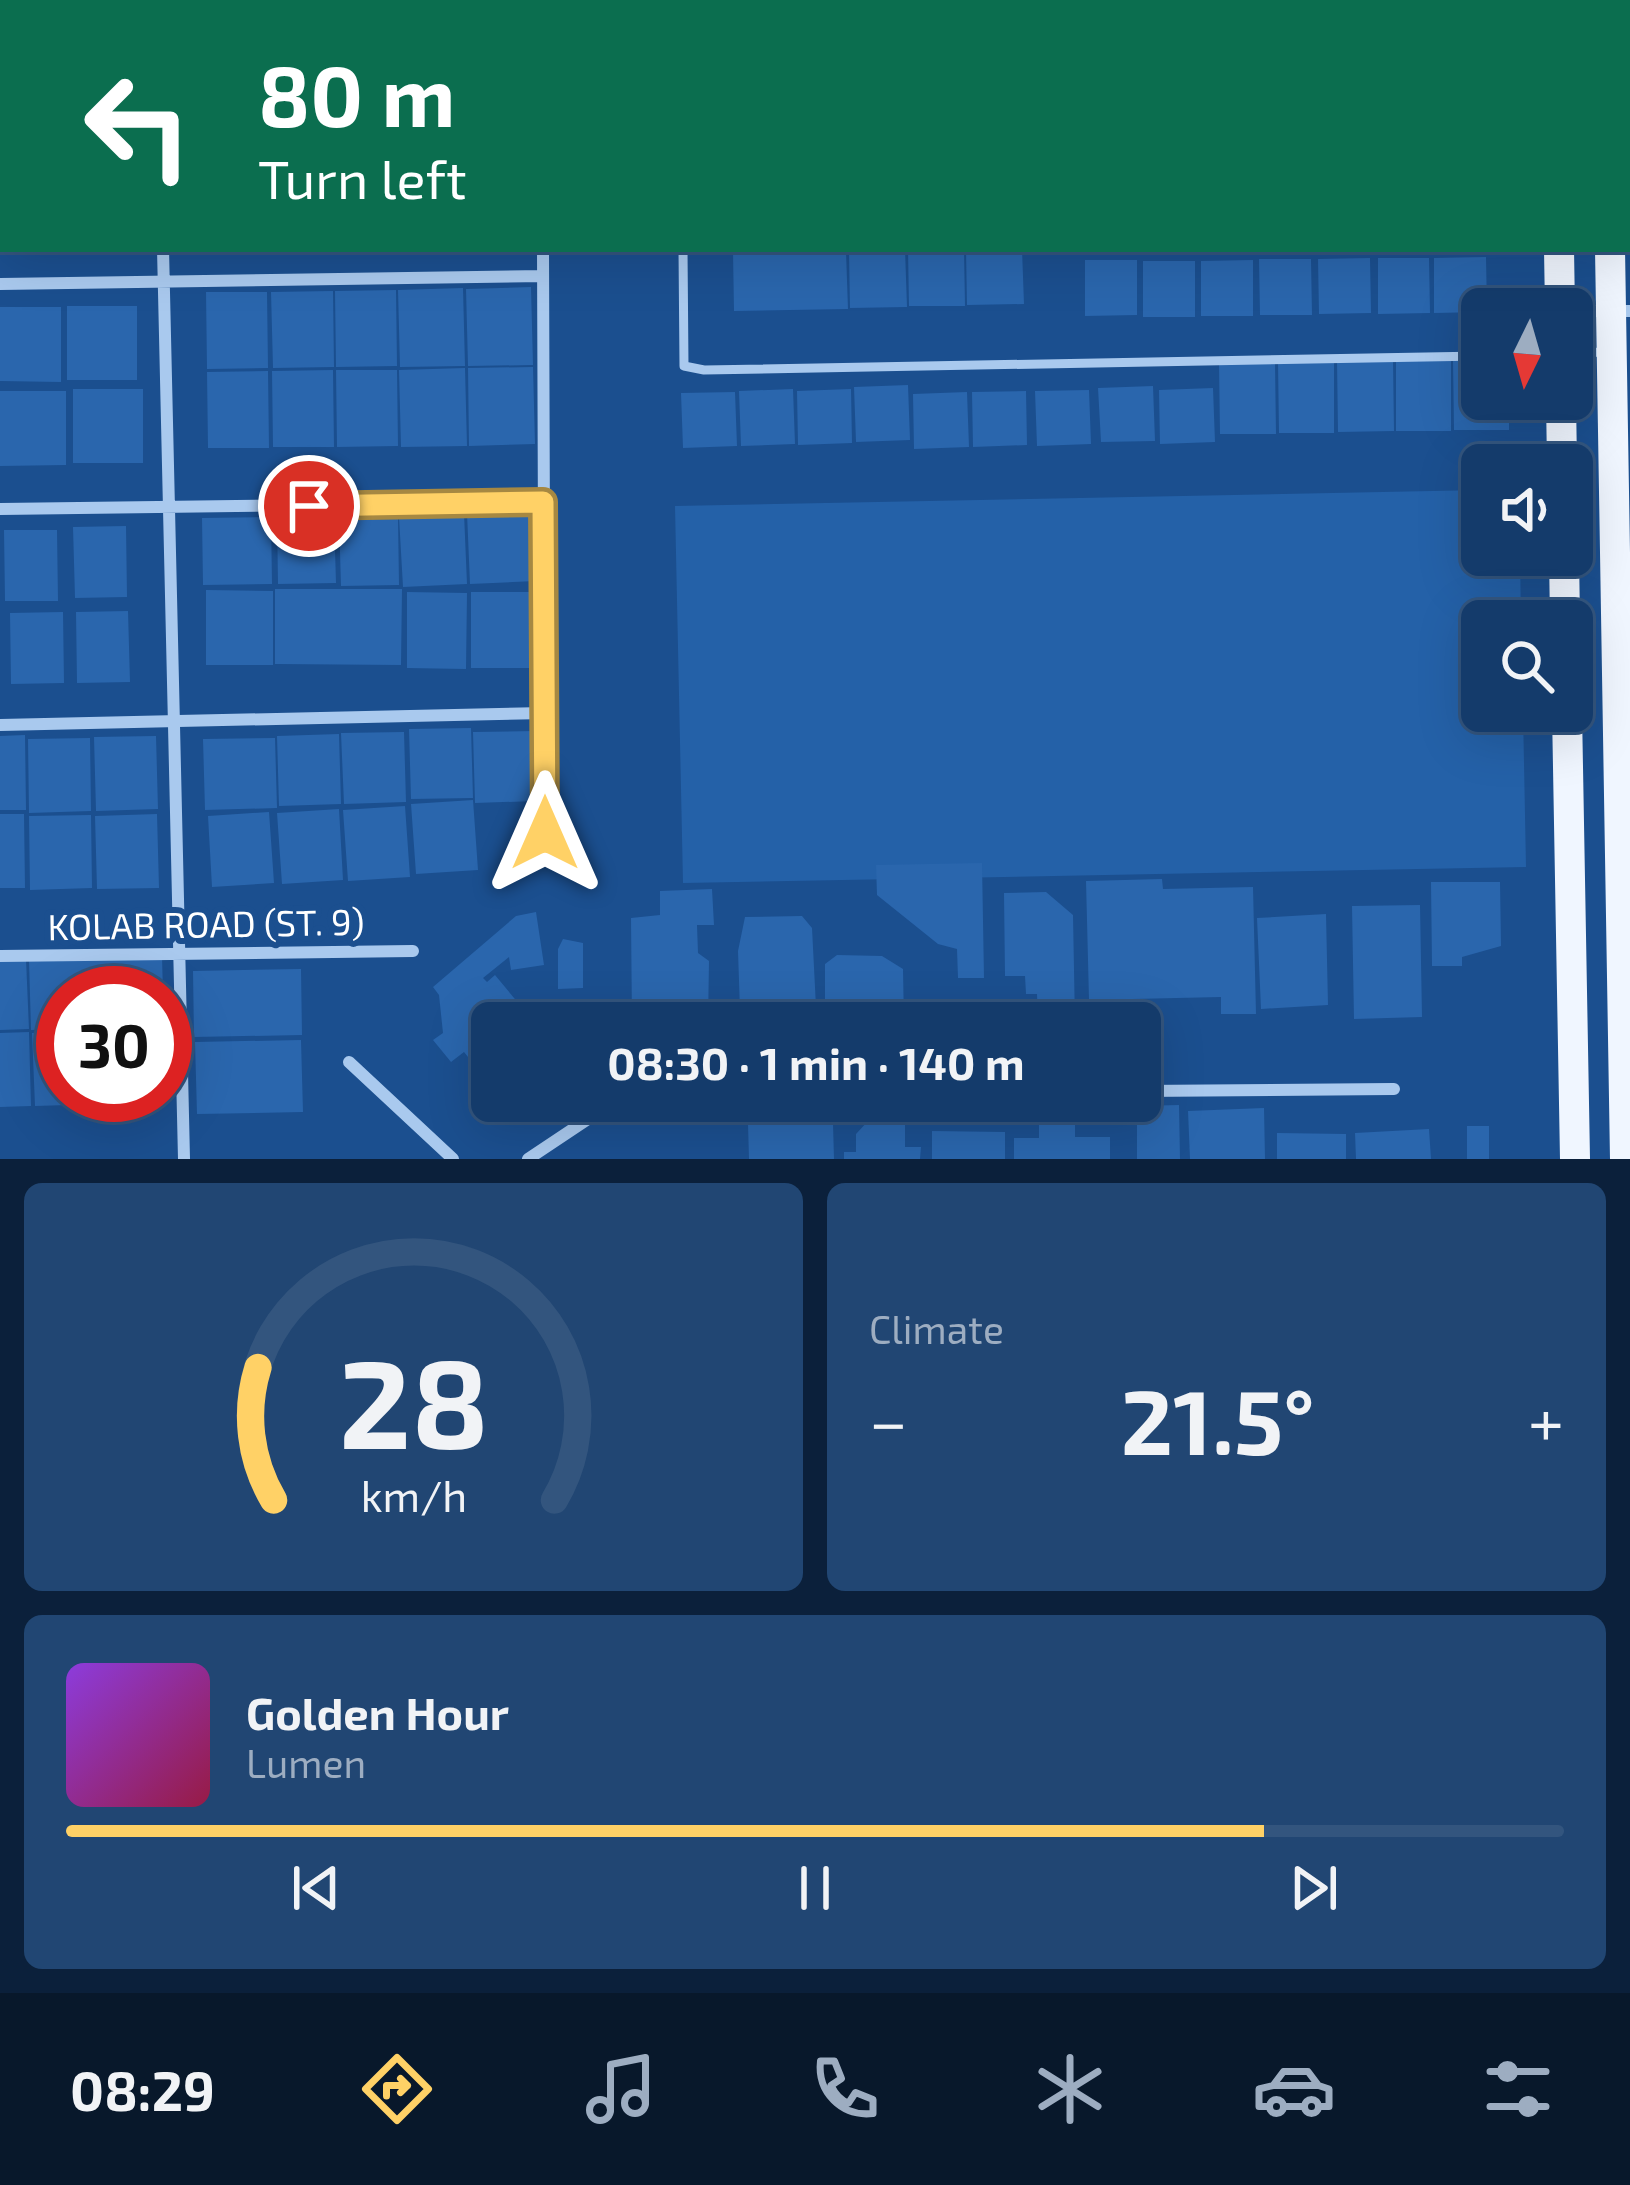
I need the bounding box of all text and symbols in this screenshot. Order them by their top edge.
text: 80 m [258,43,455,144]
icon: left [60,48,216,204]
text: Turn left [258,145,467,210]
north arrow [1461,288,1593,420]
map controls [1461,288,1593,732]
button: sound [1461,444,1593,576]
pin [258,455,360,557]
icon: arrive [276,473,342,539]
button: search [1461,600,1593,732]
position arrow [482,770,608,896]
street label: KOLAB ROAD (ST. 9) [47,899,365,947]
speed limit sign: 30 [36,966,192,1122]
text: 08:30 · 1 min · 140 m [607,1035,1025,1089]
text: Climate [869,1305,1004,1352]
text: 28 [338,1324,489,1474]
text: 21.5° [1121,1365,1315,1473]
text: − [869,1380,908,1459]
text: + [1528,1380,1564,1459]
text: km/h [360,1469,467,1521]
text: Golden Hour [246,1685,509,1739]
text: Lumen [246,1739,366,1786]
icon: previous [283,1855,349,1921]
icon: pause [782,1855,848,1921]
icon: next [1281,1855,1347,1921]
icon: directions [355,2047,439,2131]
icon: music [579,2047,663,2131]
icon: phone [803,2047,887,2131]
icon: climate [1028,2047,1112,2131]
icon: car [1252,2047,1336,2131]
icon: filters [1476,2047,1560,2131]
text: 08:29 [70,2057,215,2122]

